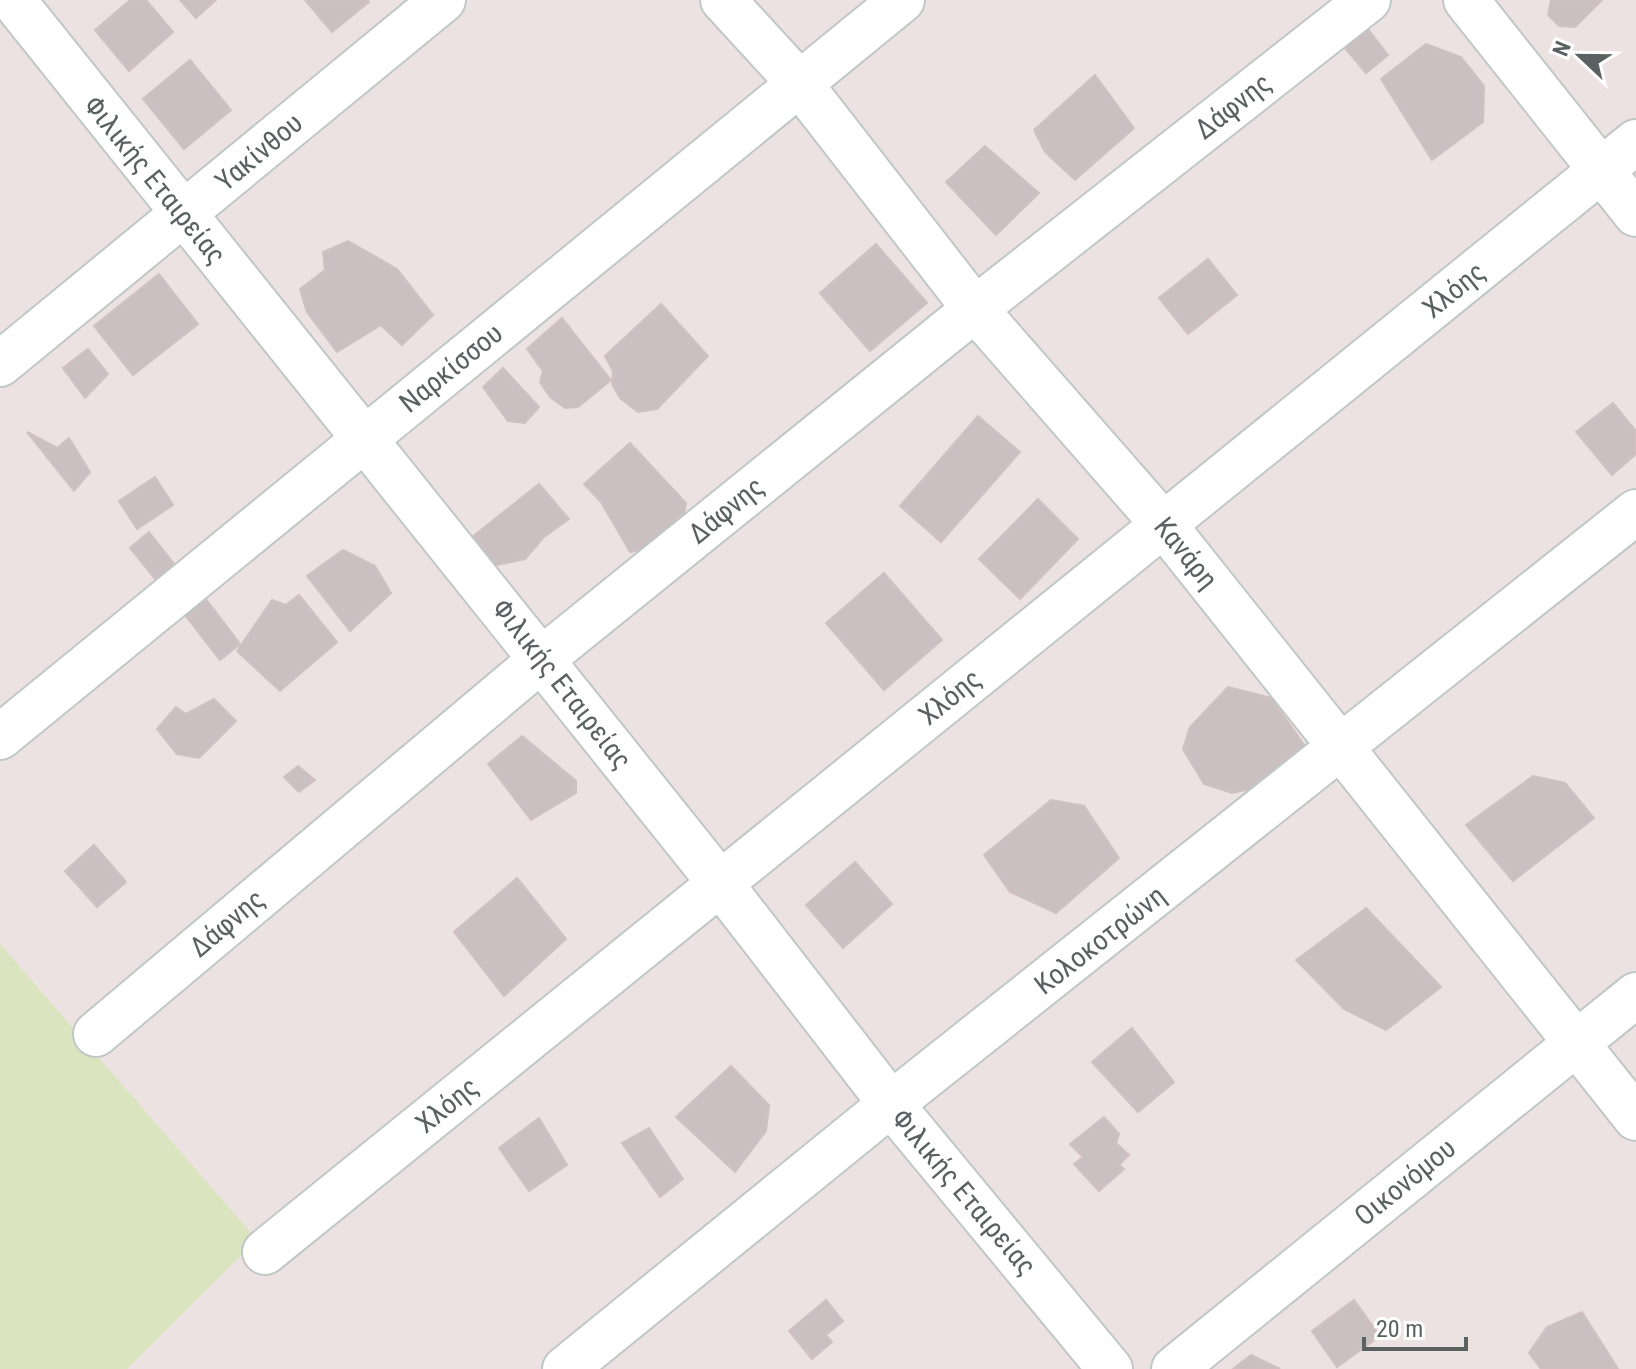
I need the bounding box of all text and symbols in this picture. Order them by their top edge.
north arrow [1540,16,1620,96]
text: N [1548,38,1576,60]
street label: Δάφνης [1188,66,1278,146]
street label: Φιλικής Εταιρείας [77,89,233,271]
street label: Υακίνθου [209,106,309,198]
street label: Χλόης [1416,255,1492,325]
street label: Ναρκίσσου [393,317,509,419]
street label: Δάφνης [682,470,770,550]
street label: Κανάρη [1147,511,1225,595]
street label: Φιλικής Εταιρείας [485,592,639,776]
street label: Χλόης [912,662,988,732]
street label: Κολοκοτρώνη [1028,879,1172,1001]
street label: Δάφνης [183,882,271,964]
street label: Χλόης [409,1070,485,1140]
street label: Φιλικής Εταιρείας [885,1102,1043,1282]
street label: Οικονόμου [1348,1131,1462,1233]
scale bar [1364,1301,1466,1351]
text: 20 m [1376,1315,1423,1343]

